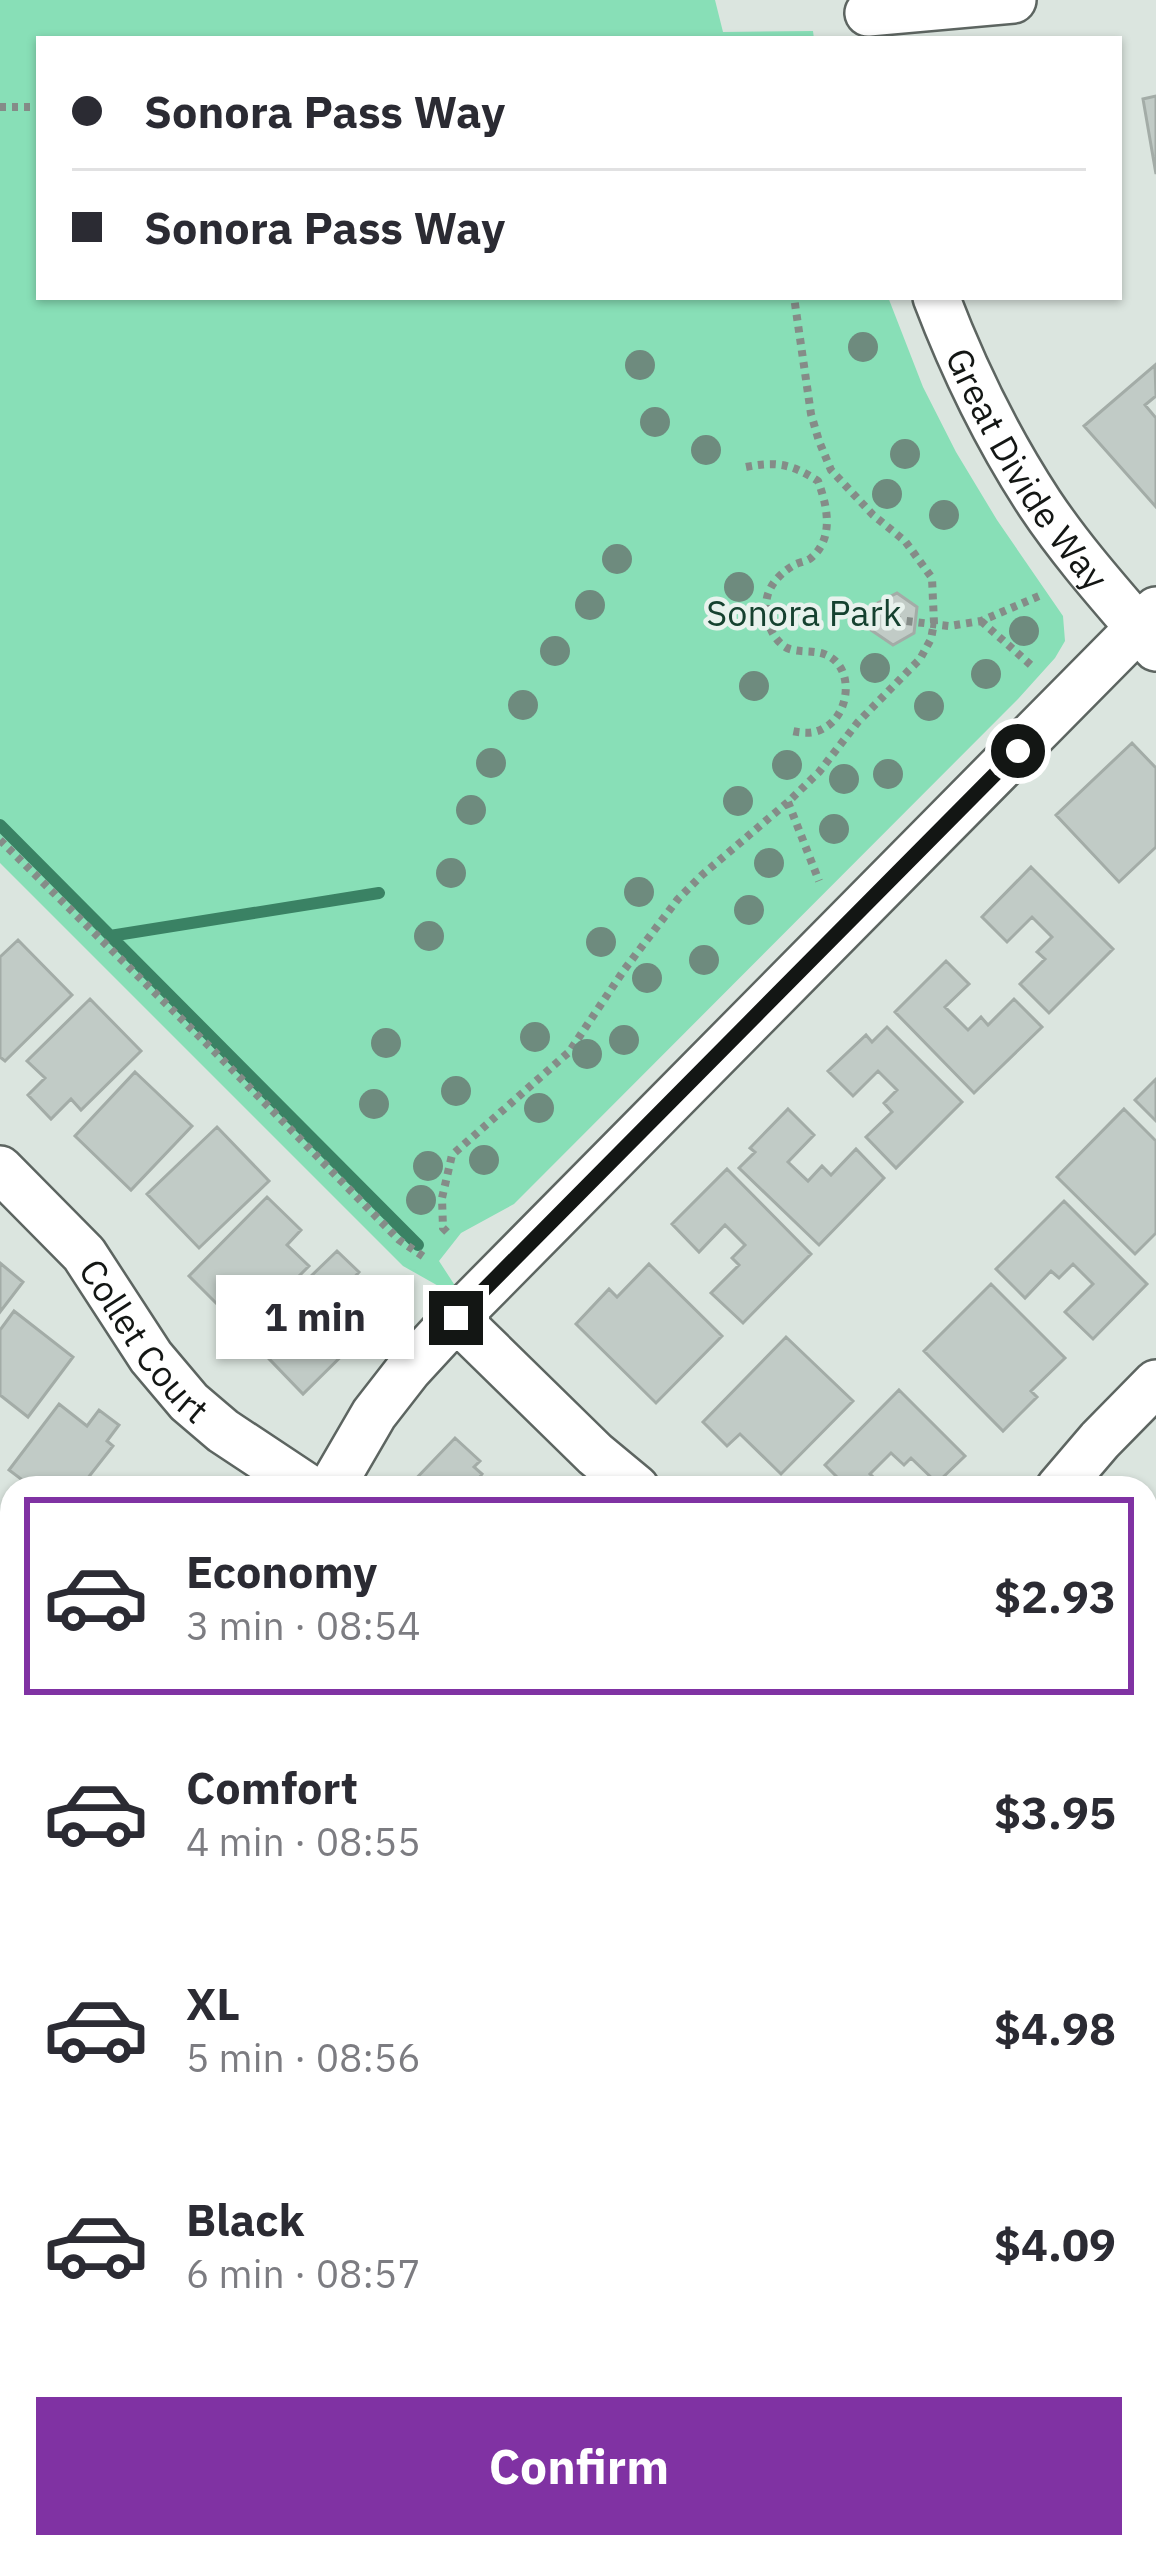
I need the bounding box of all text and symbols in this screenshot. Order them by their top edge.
text: Sonora Pass Way [144,82,505,140]
text: Sonora Pass Way [144,198,505,256]
street label: Great Divide Way [936,340,1119,599]
park label: Sonora Park [706,589,902,636]
route start [991,724,1045,778]
street label: Collet Court [70,1249,219,1433]
callout: 1 min [216,1276,414,1360]
text: 1 min [264,1291,366,1342]
route end [429,1291,483,1345]
icon: car [42,1542,150,1650]
text: Economy [186,1542,377,1600]
text: $2.93 [994,1567,1116,1625]
text: 3 min · 08:54 [186,1600,421,1651]
icon: car [42,1758,150,1866]
text: Comfort [186,1758,358,1816]
text: $3.95 [994,1783,1116,1841]
text: 4 min · 08:55 [186,1816,421,1867]
icon: car [42,1974,150,2082]
text: XL [186,1974,240,2032]
text: $4.98 [994,1999,1116,2057]
text: 5 min · 08:56 [186,2032,421,2083]
icon: car [42,2190,150,2298]
text: Black [186,2190,305,2248]
text: $4.09 [994,2215,1116,2273]
text: 6 min · 08:57 [186,2248,421,2299]
button: Confirm [36,2397,1122,2535]

